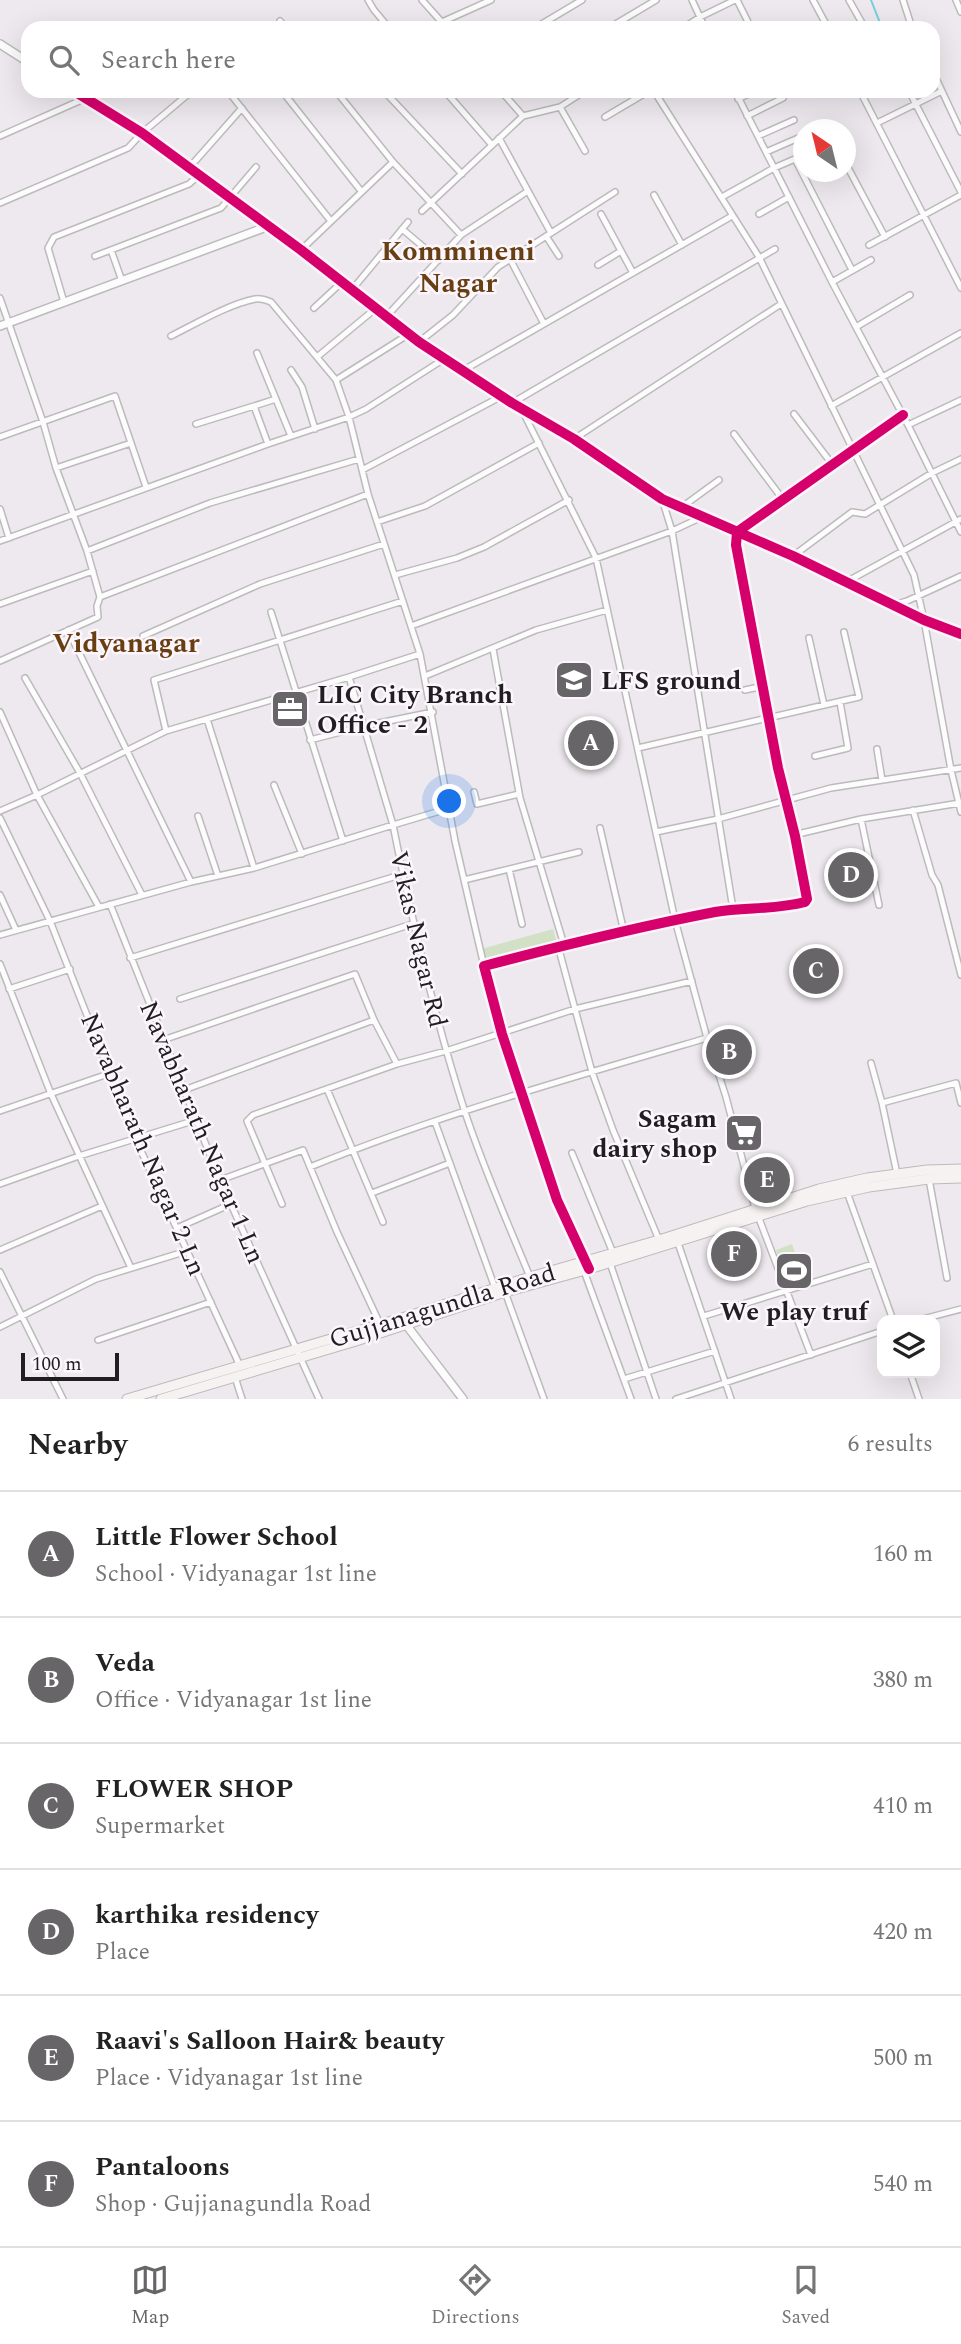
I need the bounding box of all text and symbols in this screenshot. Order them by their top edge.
search box [21,21,940,98]
text: Search here [101,40,236,80]
icon: search [45,41,83,79]
north arrow [793,119,856,182]
district label: Kommineni Nagar [381,230,535,305]
district label: Vidyanagar [52,622,200,665]
school or university icon: LFS ground [553,659,595,701]
place label: LFS ground [601,661,741,701]
place label: LIC City Branch Office - 2 [317,675,513,745]
office icon: LIC City Branch Office - 2 [269,688,311,730]
pin: A [568,717,614,769]
your location [432,784,466,818]
street label: Vikas Nagar Rd [378,847,458,1032]
pin: D [828,849,874,901]
pin: C [793,945,839,997]
street label: Navabharath Nagar 1 Ln [129,995,276,1270]
street label: Navabharath Nagar 2 Ln [70,1007,217,1282]
pin: B [706,1026,752,1078]
place label: Sagam dairy shop [593,1099,717,1169]
supermarket icon: Sagam dairy shop [723,1112,765,1154]
pin: E [744,1154,790,1206]
pin: F [711,1228,757,1280]
sports icon: We play truf [773,1250,815,1292]
street label: Gujjanagundla Road [324,1252,561,1359]
place label: We play truf [720,1292,869,1332]
map controls [877,1315,940,1378]
button: layers [877,1315,940,1378]
scale bar [21,1350,119,1382]
text: 100 m [32,1350,82,1379]
text: Nearby [28,1422,127,1468]
text: 6 results [848,1427,933,1462]
text: Little Flower School [95,1517,338,1557]
text: A [42,1537,60,1572]
text: 160 m [873,1537,933,1572]
text: School · Vidyanagar 1st line [95,1557,377,1592]
text: Veda [95,1643,155,1683]
text: B [43,1663,59,1698]
text: 380 m [873,1663,933,1698]
text: Office · Vidyanagar 1st line [95,1683,372,1718]
text: FLOWER SHOP [95,1769,293,1809]
text: C [43,1789,59,1824]
text: 410 m [873,1789,933,1824]
text: Supermarket [95,1809,225,1844]
text: karthika residency [95,1895,318,1935]
text: D [42,1915,60,1950]
text: 420 m [873,1915,933,1950]
text: Place [95,1935,150,1970]
text: Raavi's Salloon Hair& beauty [95,2021,444,2061]
text: E [43,2041,59,2076]
text: 500 m [873,2041,933,2076]
text: Place · Vidyanagar 1st line [95,2061,363,2096]
text: Pantaloons [95,2147,230,2187]
text: F [44,2167,58,2202]
text: 540 m [873,2167,933,2202]
text: Shop · Gujjanagundla Road [95,2187,371,2222]
tab: Map [131,2261,169,2332]
tab: Directions [431,2261,520,2332]
tab: Saved [781,2261,830,2332]

